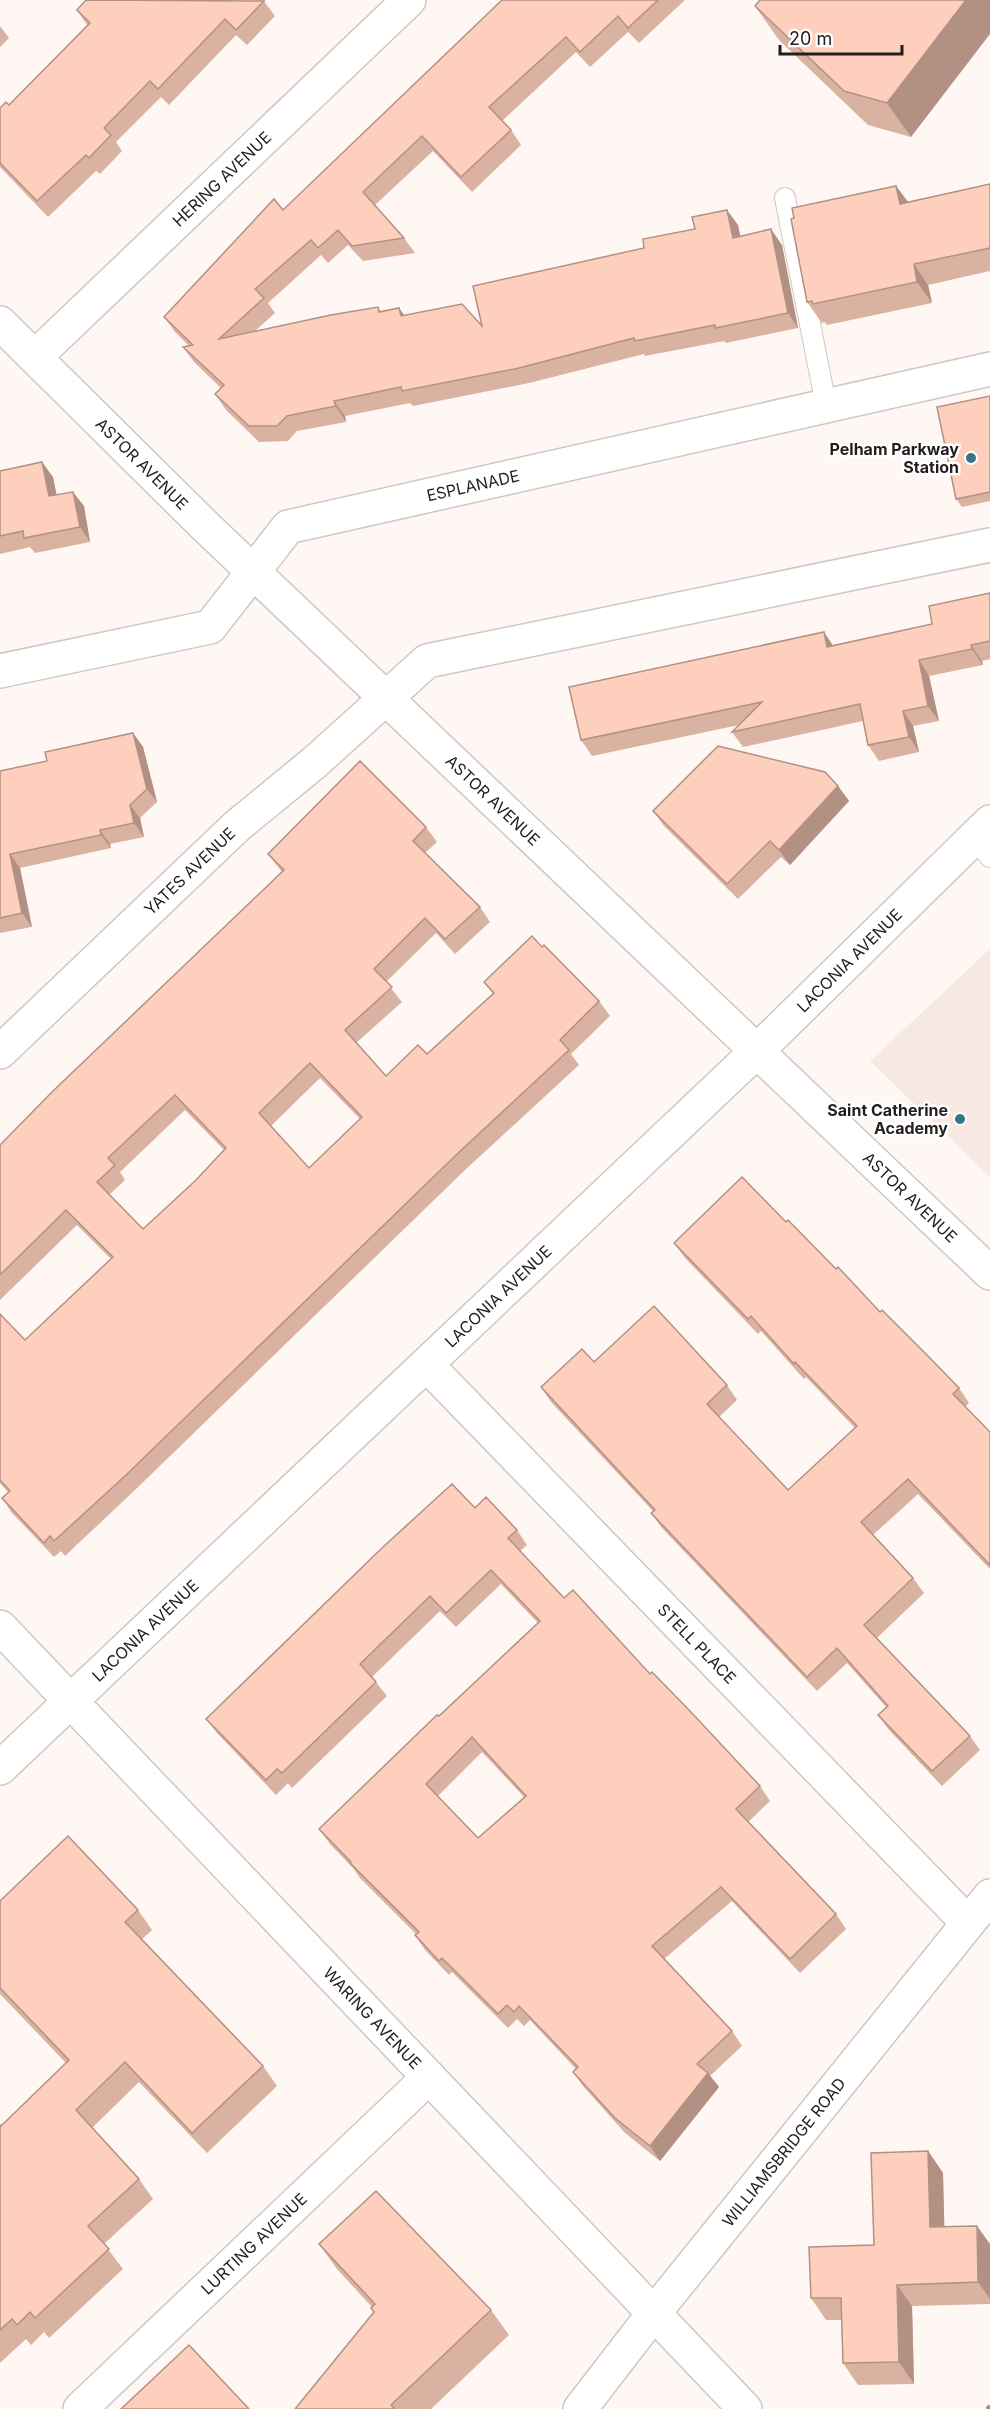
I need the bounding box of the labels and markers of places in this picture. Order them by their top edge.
place label: Pelham Parkway Station [830,439,959,477]
marker: Pelham Parkway Station [964,451,978,465]
place label: Saint Catherine Academy [827,1100,948,1138]
marker: Saint Catherine Academy [953,1112,967,1126]

